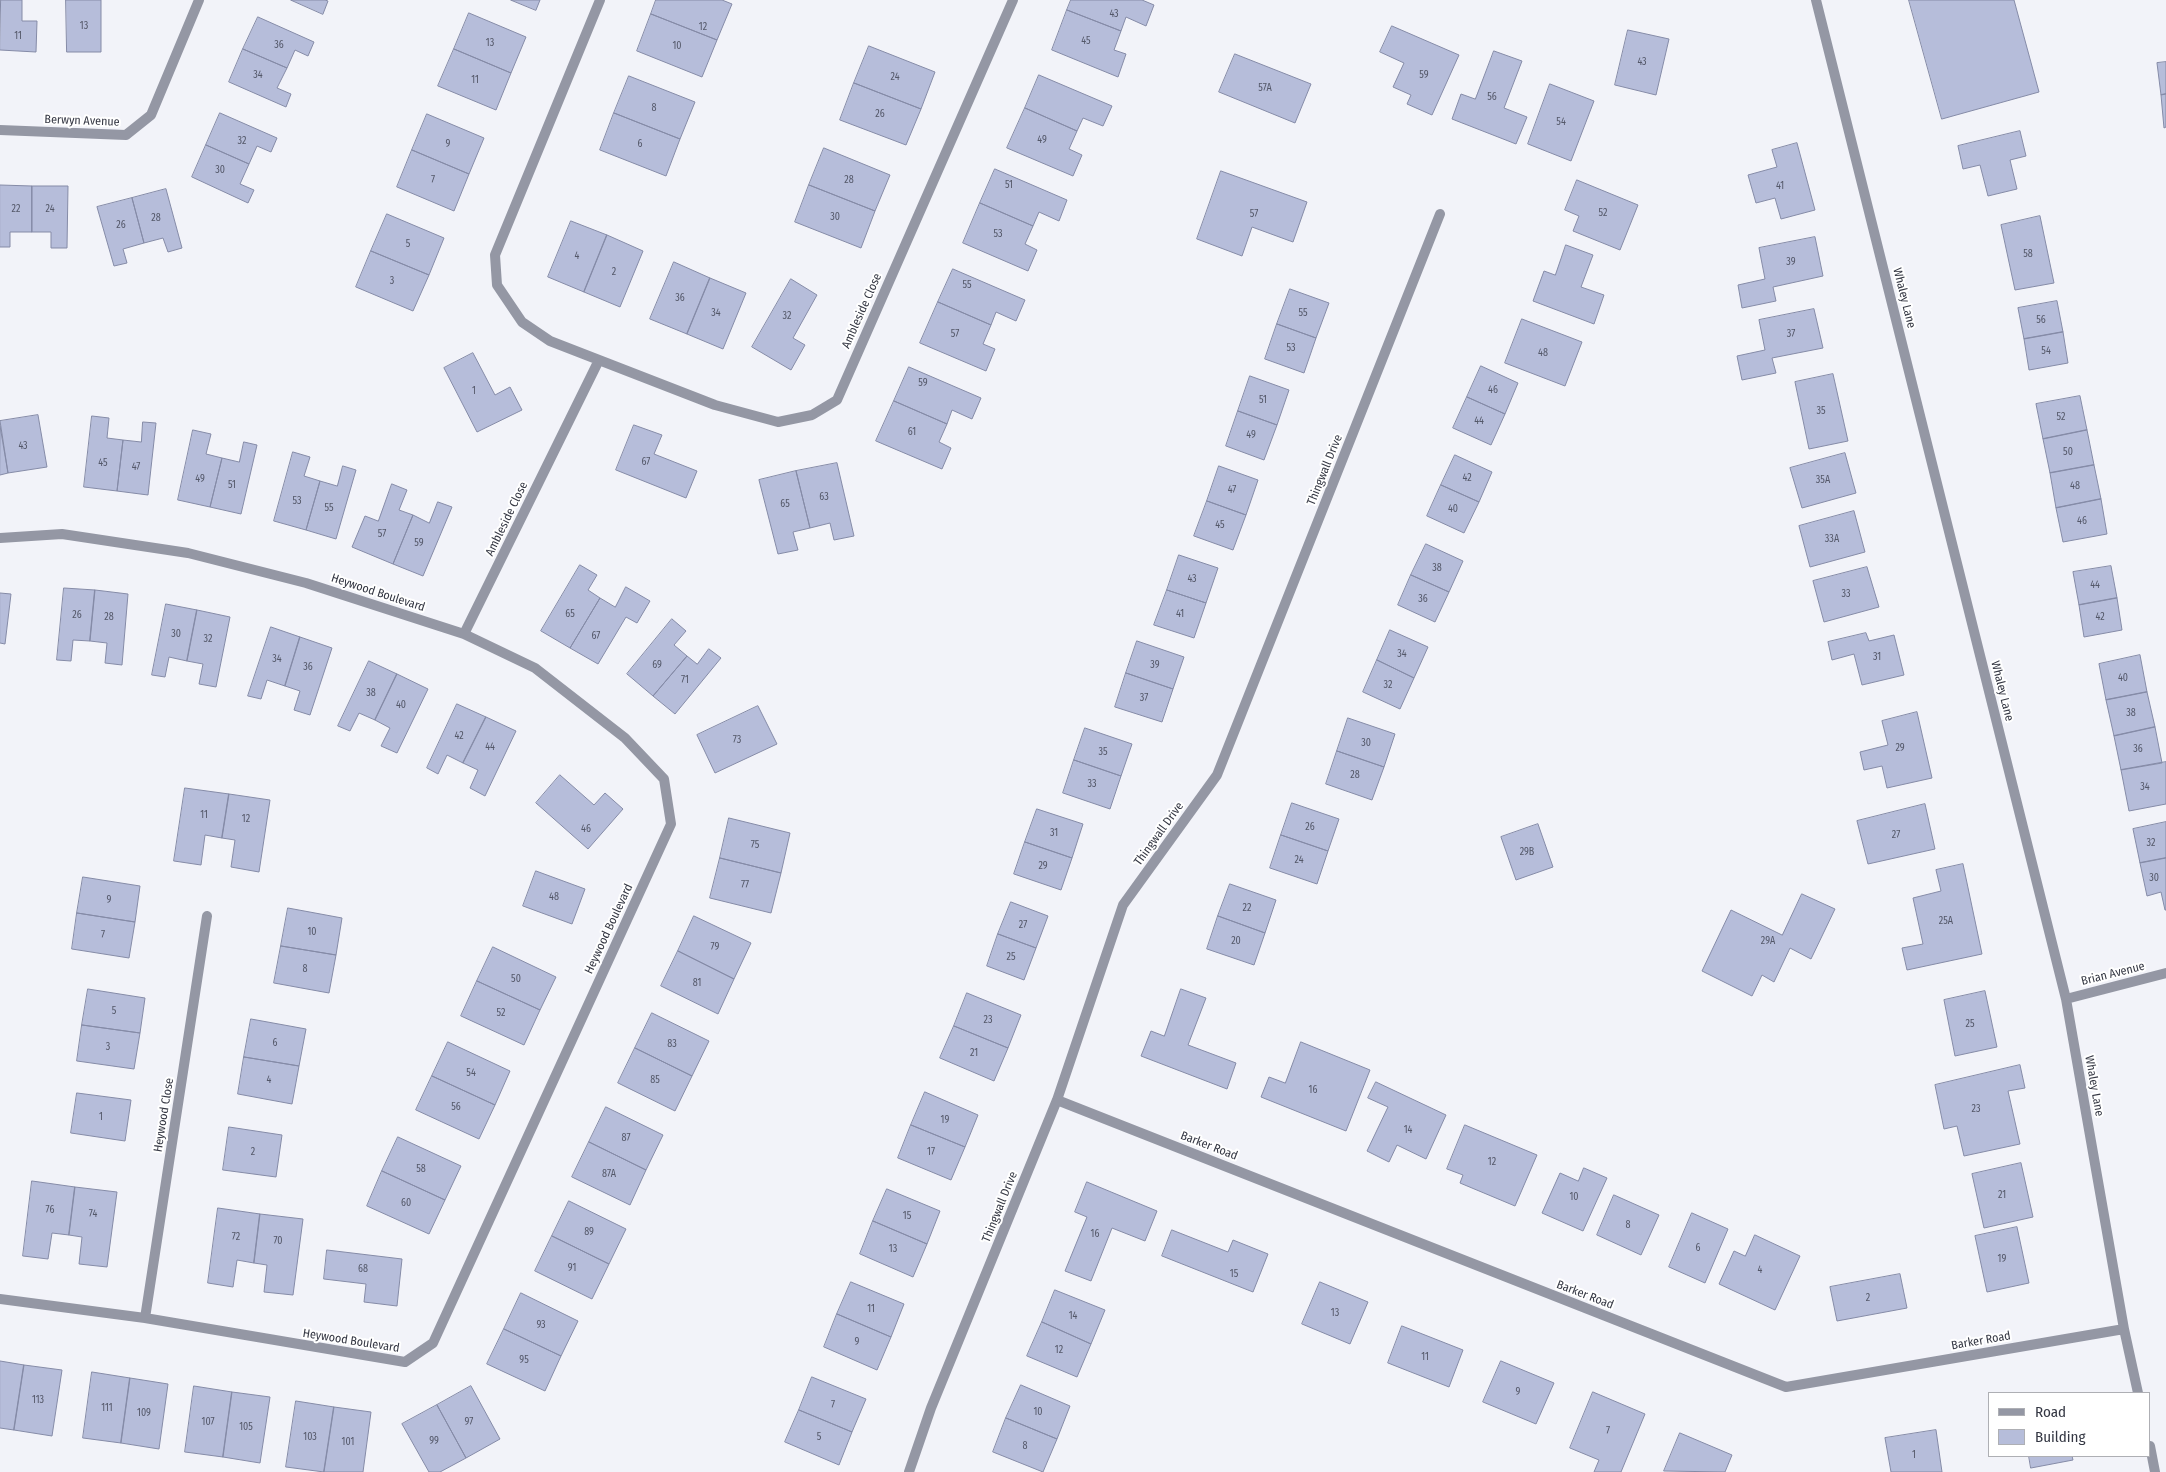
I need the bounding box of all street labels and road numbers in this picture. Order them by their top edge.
street label: Berwyn Avenue [44,112,120,130]
street label: Whaley Lane [1890,266,1918,330]
street label: Ambleside Close [839,271,885,351]
street label: Thingwall Drive [1304,433,1346,507]
street label: Ambleside Close [483,480,531,558]
street label: Heywood Boulevard [329,571,427,615]
street label: Whaley Lane [1988,659,2016,723]
street label: Thingwall Drive [1131,799,1187,869]
street label: Heywood Boulevard [582,882,636,976]
street label: Brian Avenue [2080,959,2146,989]
street label: Whaley Lane [2082,1054,2106,1118]
street label: Heywood Close [151,1077,177,1153]
street label: Barker Road [1178,1129,1240,1163]
street label: Thingwall Drive [979,1170,1021,1244]
street label: Barker Road [1554,1278,1616,1312]
street label: Heywood Boulevard [302,1326,400,1356]
street label: Barker Road [1950,1329,2012,1353]

